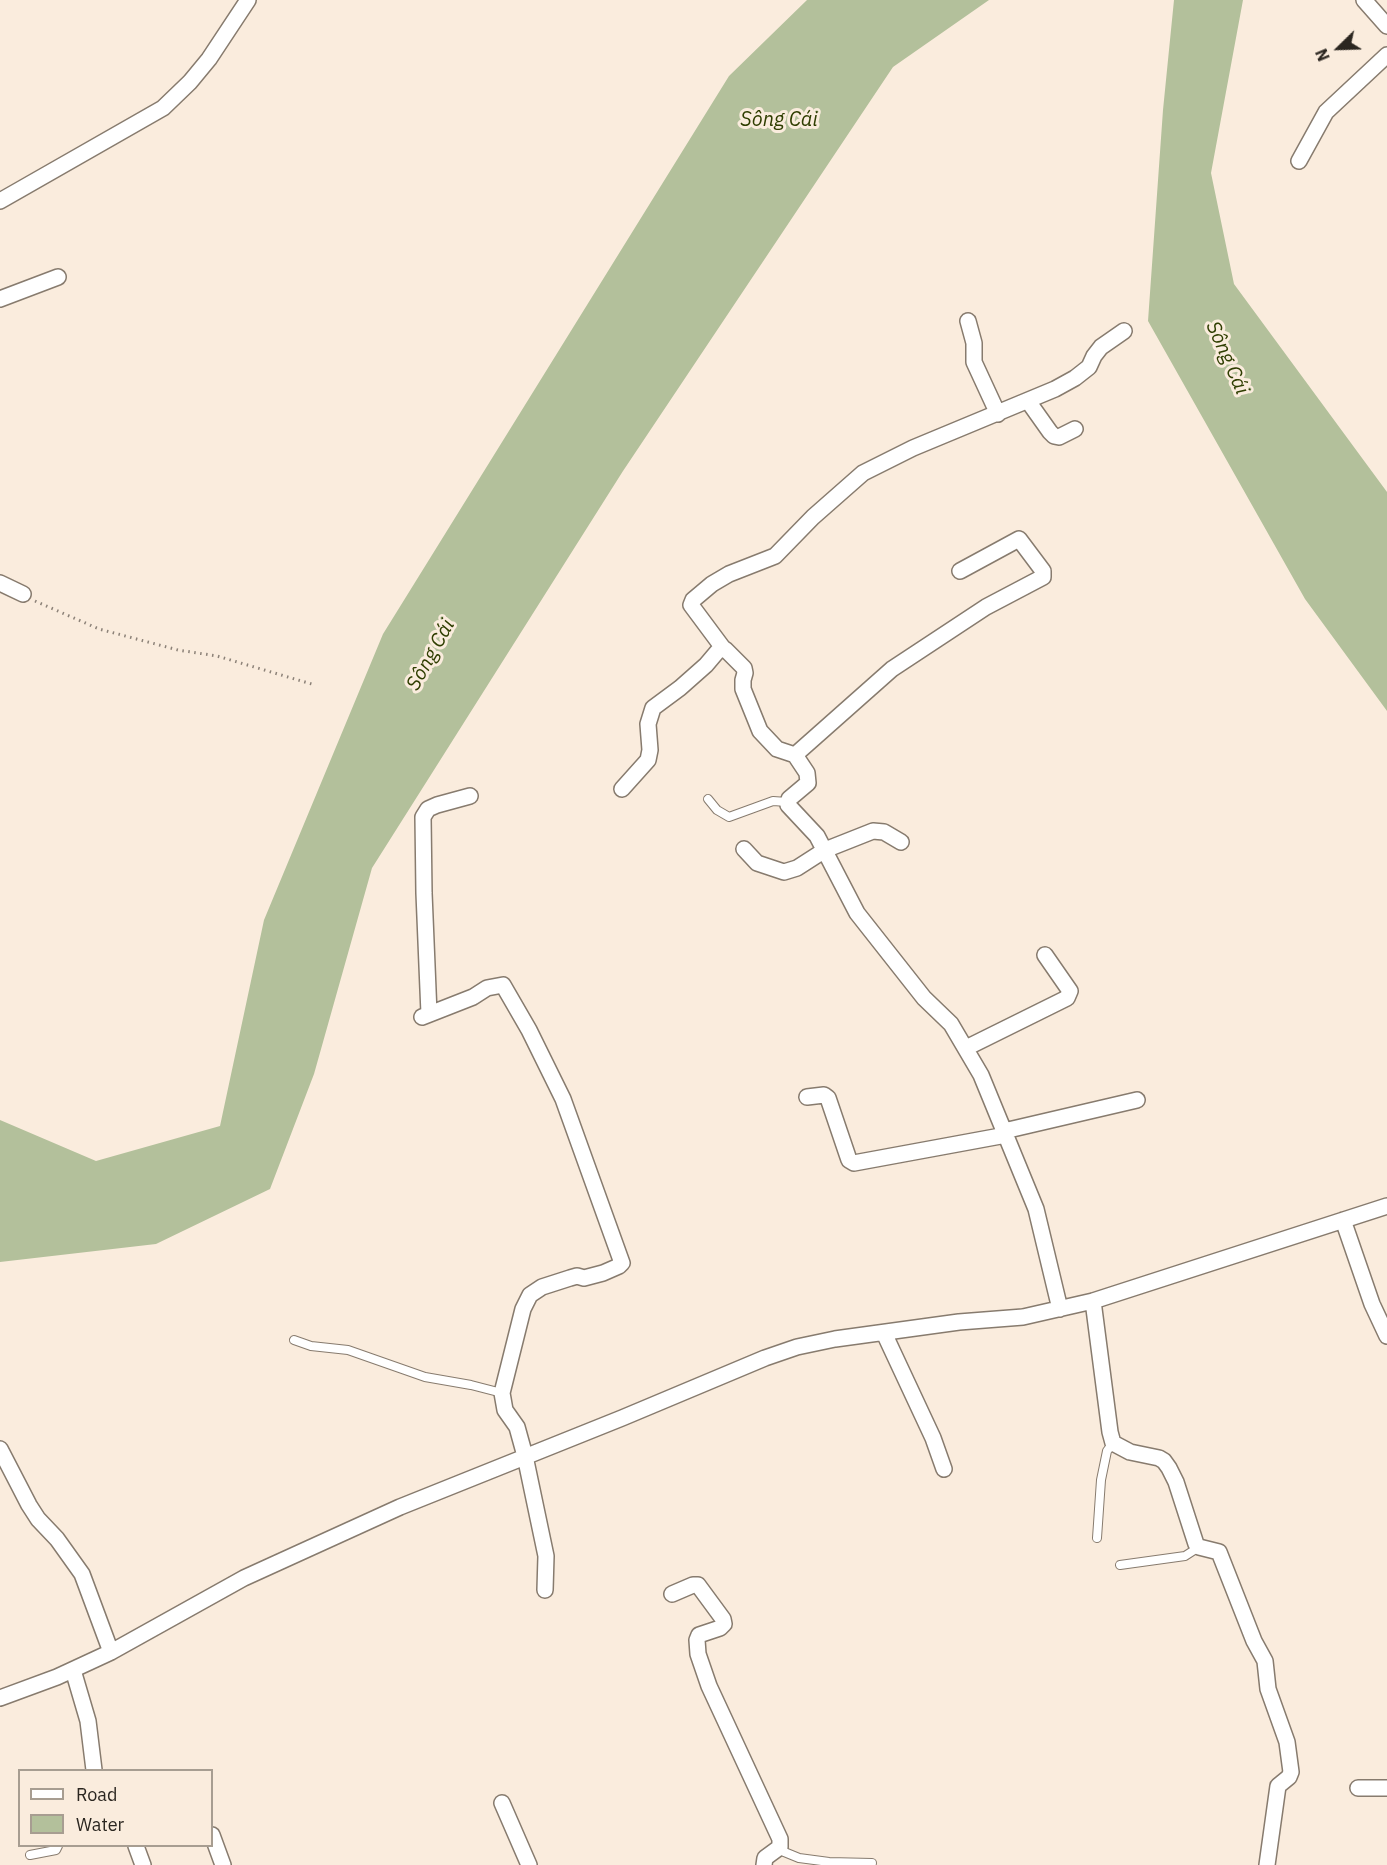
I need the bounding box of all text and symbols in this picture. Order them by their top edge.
north arrow [1309,18,1369,78]
text: N [1311,46,1334,64]
water label: Sông Cái [740,108,818,132]
water label: Sông Cái [1200,318,1254,398]
water label: Sông Cái [402,615,460,695]
legend [18,1769,213,1847]
text: Road [76,1783,117,1806]
text: Water [76,1813,124,1836]

